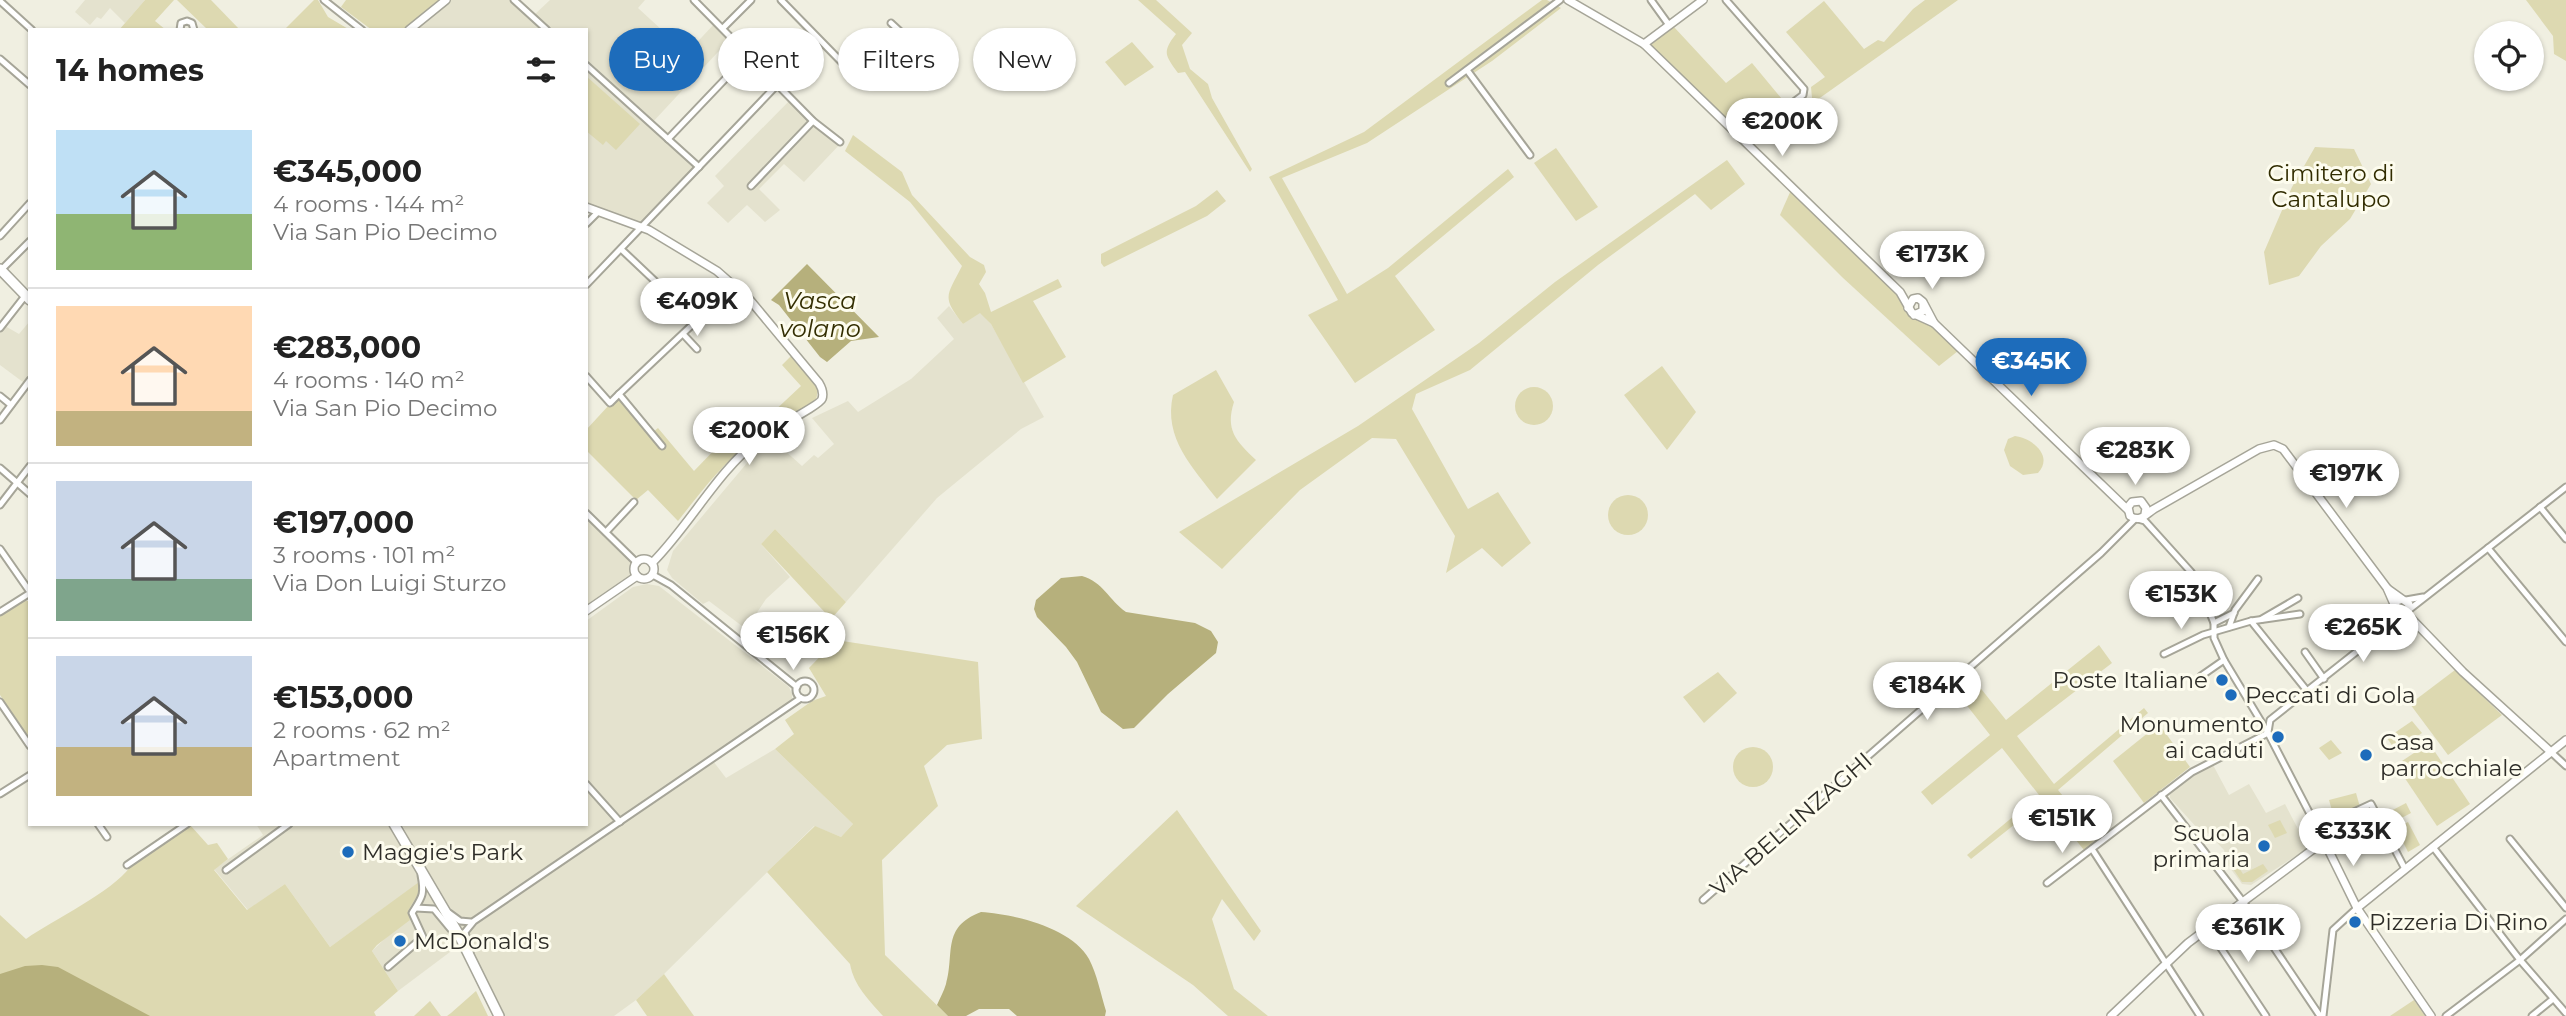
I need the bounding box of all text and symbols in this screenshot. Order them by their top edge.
map controls [2474,21,2544,91]
button: locate [2474,21,2544,91]
chip: Buy [609,28,704,91]
chip: Rent [718,28,824,91]
chip: Filters [838,28,959,91]
chip: New [973,28,1076,91]
icon: filters [522,51,560,89]
text: 14 homes [56,52,204,89]
pin: €200K [1733,99,1831,158]
text: €200K [1742,107,1822,135]
text: €345,000 [273,153,422,190]
icon: home [112,158,196,242]
park label: Cimitero di Cantalupo [2268,159,2394,213]
text: 4 rooms · 144 m² [273,190,465,218]
text: Via San Pio Decimo [273,218,498,246]
pin: €173K [1883,232,1981,291]
text: €173K [1896,240,1968,268]
pin: €409K [648,278,746,338]
water label: Vasca volano [779,286,861,343]
text: €409K [656,287,738,315]
text: €283,000 [273,329,421,366]
icon: home [112,334,196,418]
pin: €345K [1982,338,2080,398]
text: €345K [1992,347,2070,375]
text: 4 rooms · 140 m² [273,366,465,394]
text: Via San Pio Decimo [273,394,498,422]
pin: €200K [700,407,798,467]
text: €200K [709,416,789,444]
pin: €283K [2086,428,2184,487]
text: €283K [2096,436,2174,464]
pin: €197K [2297,450,2395,510]
text: €197K [2309,459,2383,487]
text: €197,000 [273,504,414,541]
icon: home [112,509,196,593]
text: 3 rooms · 101 m² [273,541,455,569]
text: Via Don Luigi Sturzo [273,569,507,597]
pin: €153K [2132,572,2230,631]
text: €153K [2145,580,2217,608]
pin: €265K [2314,604,2412,664]
pin: €156K [744,612,842,672]
text: €265K [2324,613,2402,641]
text: €156K [756,621,830,649]
pin: €184K [1878,662,1976,722]
place label: Poste Italiane [2053,666,2208,694]
text: €184K [1889,671,1965,699]
marker: Poste Italiane [2214,672,2230,688]
text: €153,000 [273,679,413,716]
place label: Peccati di Gola [2245,681,2416,709]
icon: home [112,684,196,768]
marker: Peccati di Gola [2223,687,2239,703]
place label: Monumento ai caduti [2119,710,2264,764]
text: 2 rooms · 62 m² [273,716,451,744]
place label: Casa parrocchiale [2380,728,2522,782]
marker: Monumento ai caduti [2270,729,2286,745]
text: Apartment [273,744,401,772]
street label: VIA BELLINZAGHI [1704,746,1878,902]
marker: Casa parrocchiale [2358,747,2374,763]
pin: €151K [2013,796,2111,855]
text: €151K [2028,804,2096,832]
pin: €333K [2304,808,2402,868]
text: €333K [2315,817,2391,845]
place label: Scuola primaria [2152,819,2250,873]
place label: Maggie's Park [362,838,523,866]
marker: Scuola primaria [2256,838,2272,854]
marker: Maggie's Park [340,844,356,860]
pin: €361K [2199,904,2297,964]
place label: Pizzeria Di Rino [2369,908,2548,936]
text: €361K [2212,913,2284,941]
marker: Pizzeria Di Rino [2347,914,2363,930]
place label: McDonald's [414,927,549,955]
marker: McDonald's [392,933,408,949]

